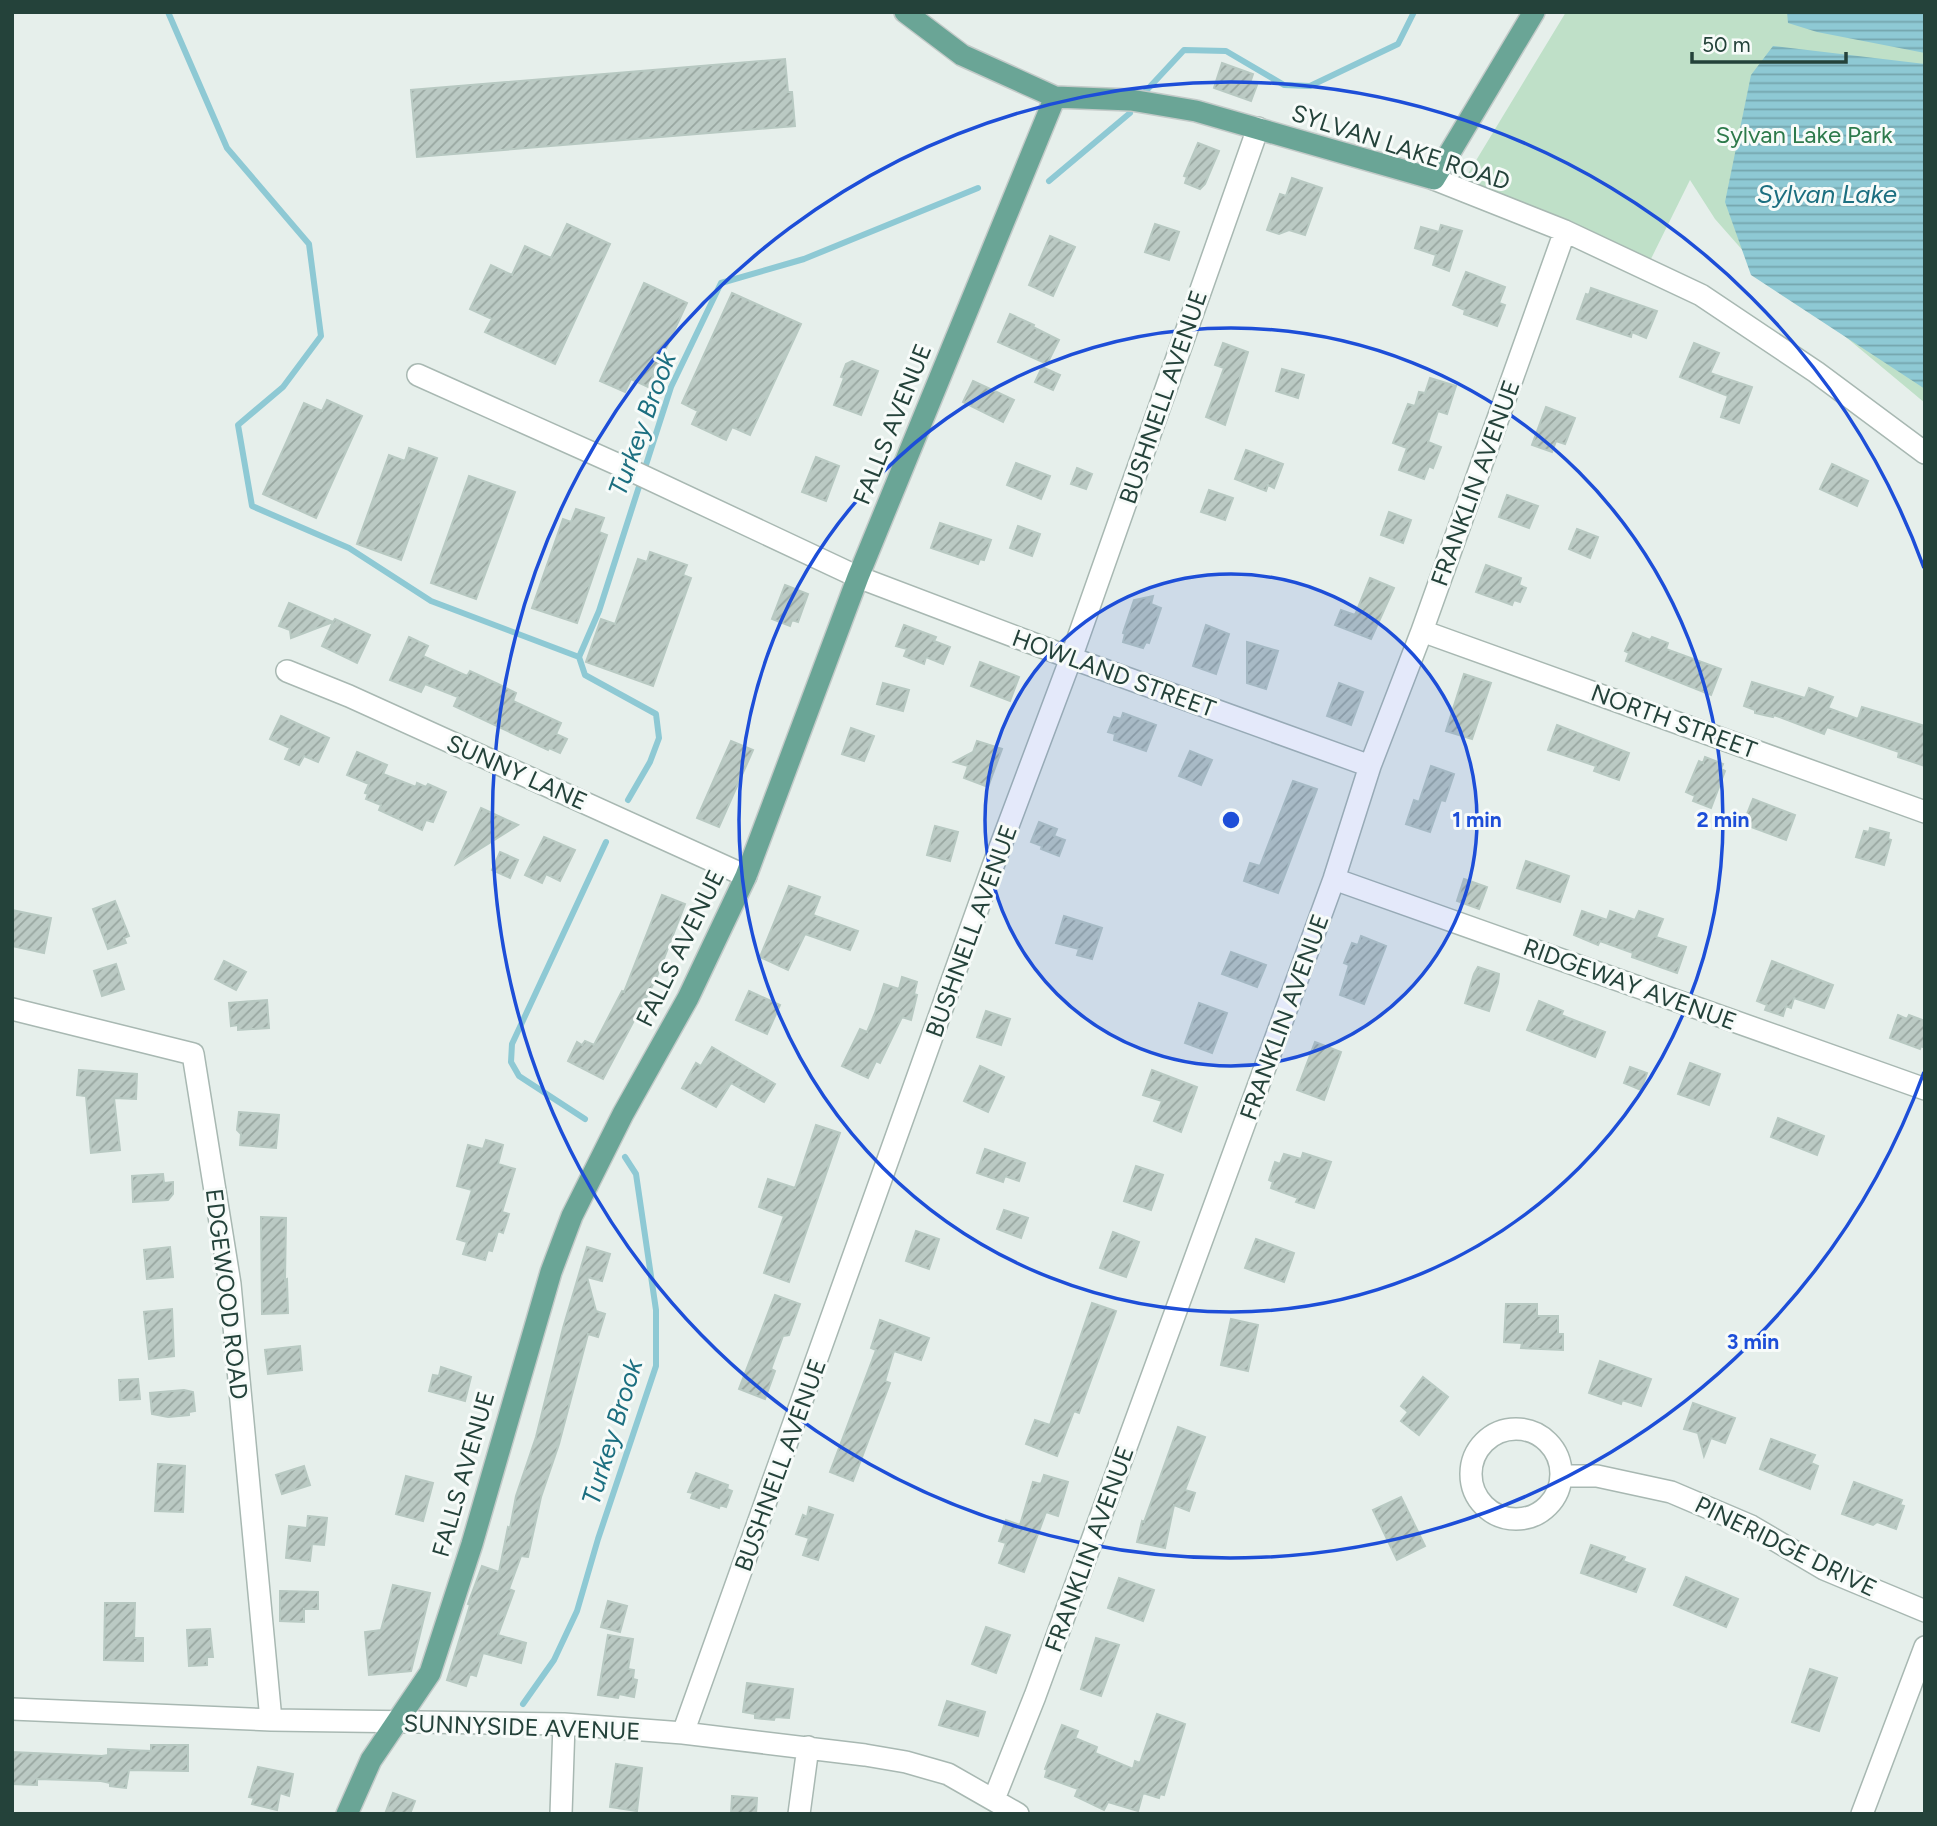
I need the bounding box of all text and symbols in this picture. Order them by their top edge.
scale bar [1692,21,1846,65]
text: 50 m [1702,32,1751,57]
street label: SYLVAN LAKE ROAD [1288,98,1514,196]
park label: Sylvan Lake Park [1715,120,1893,149]
water label: Sylvan Lake [1757,178,1897,210]
street label: BUSHNELL AVENUE [1113,286,1213,508]
street label: FALLS AVENUE [847,339,937,509]
water label: Turkey Brook [601,346,683,500]
street label: FRANKLIN AVENUE [1424,376,1526,590]
street label: HOWLAND STREET [1009,623,1219,723]
street label: NORTH STREET [1587,678,1761,764]
street label: SUNNY LANE [442,728,592,816]
text: 1 min [1452,807,1502,832]
text: 2 min [1697,807,1749,832]
centre of rings [1219,808,1243,832]
street label: BUSHNELL AVENUE [919,821,1023,1041]
street label: FALLS AVENUE [630,865,730,1031]
street label: FRANKLIN AVENUE [1233,910,1335,1124]
street label: RIDGEWAY AVENUE [1519,932,1741,1036]
street label: EDGEWOOD ROAD [200,1187,254,1401]
text: 3 min [1727,1329,1779,1354]
water label: Turkey Brook [575,1354,650,1509]
street label: BUSHNELL AVENUE [728,1355,832,1575]
street label: FALLS AVENUE [426,1388,500,1560]
street label: FRANKLIN AVENUE [1038,1442,1140,1656]
street label: PINERIDGE DRIVE [1690,1489,1882,1603]
street label: SUNNYSIDE AVENUE [403,1708,641,1746]

